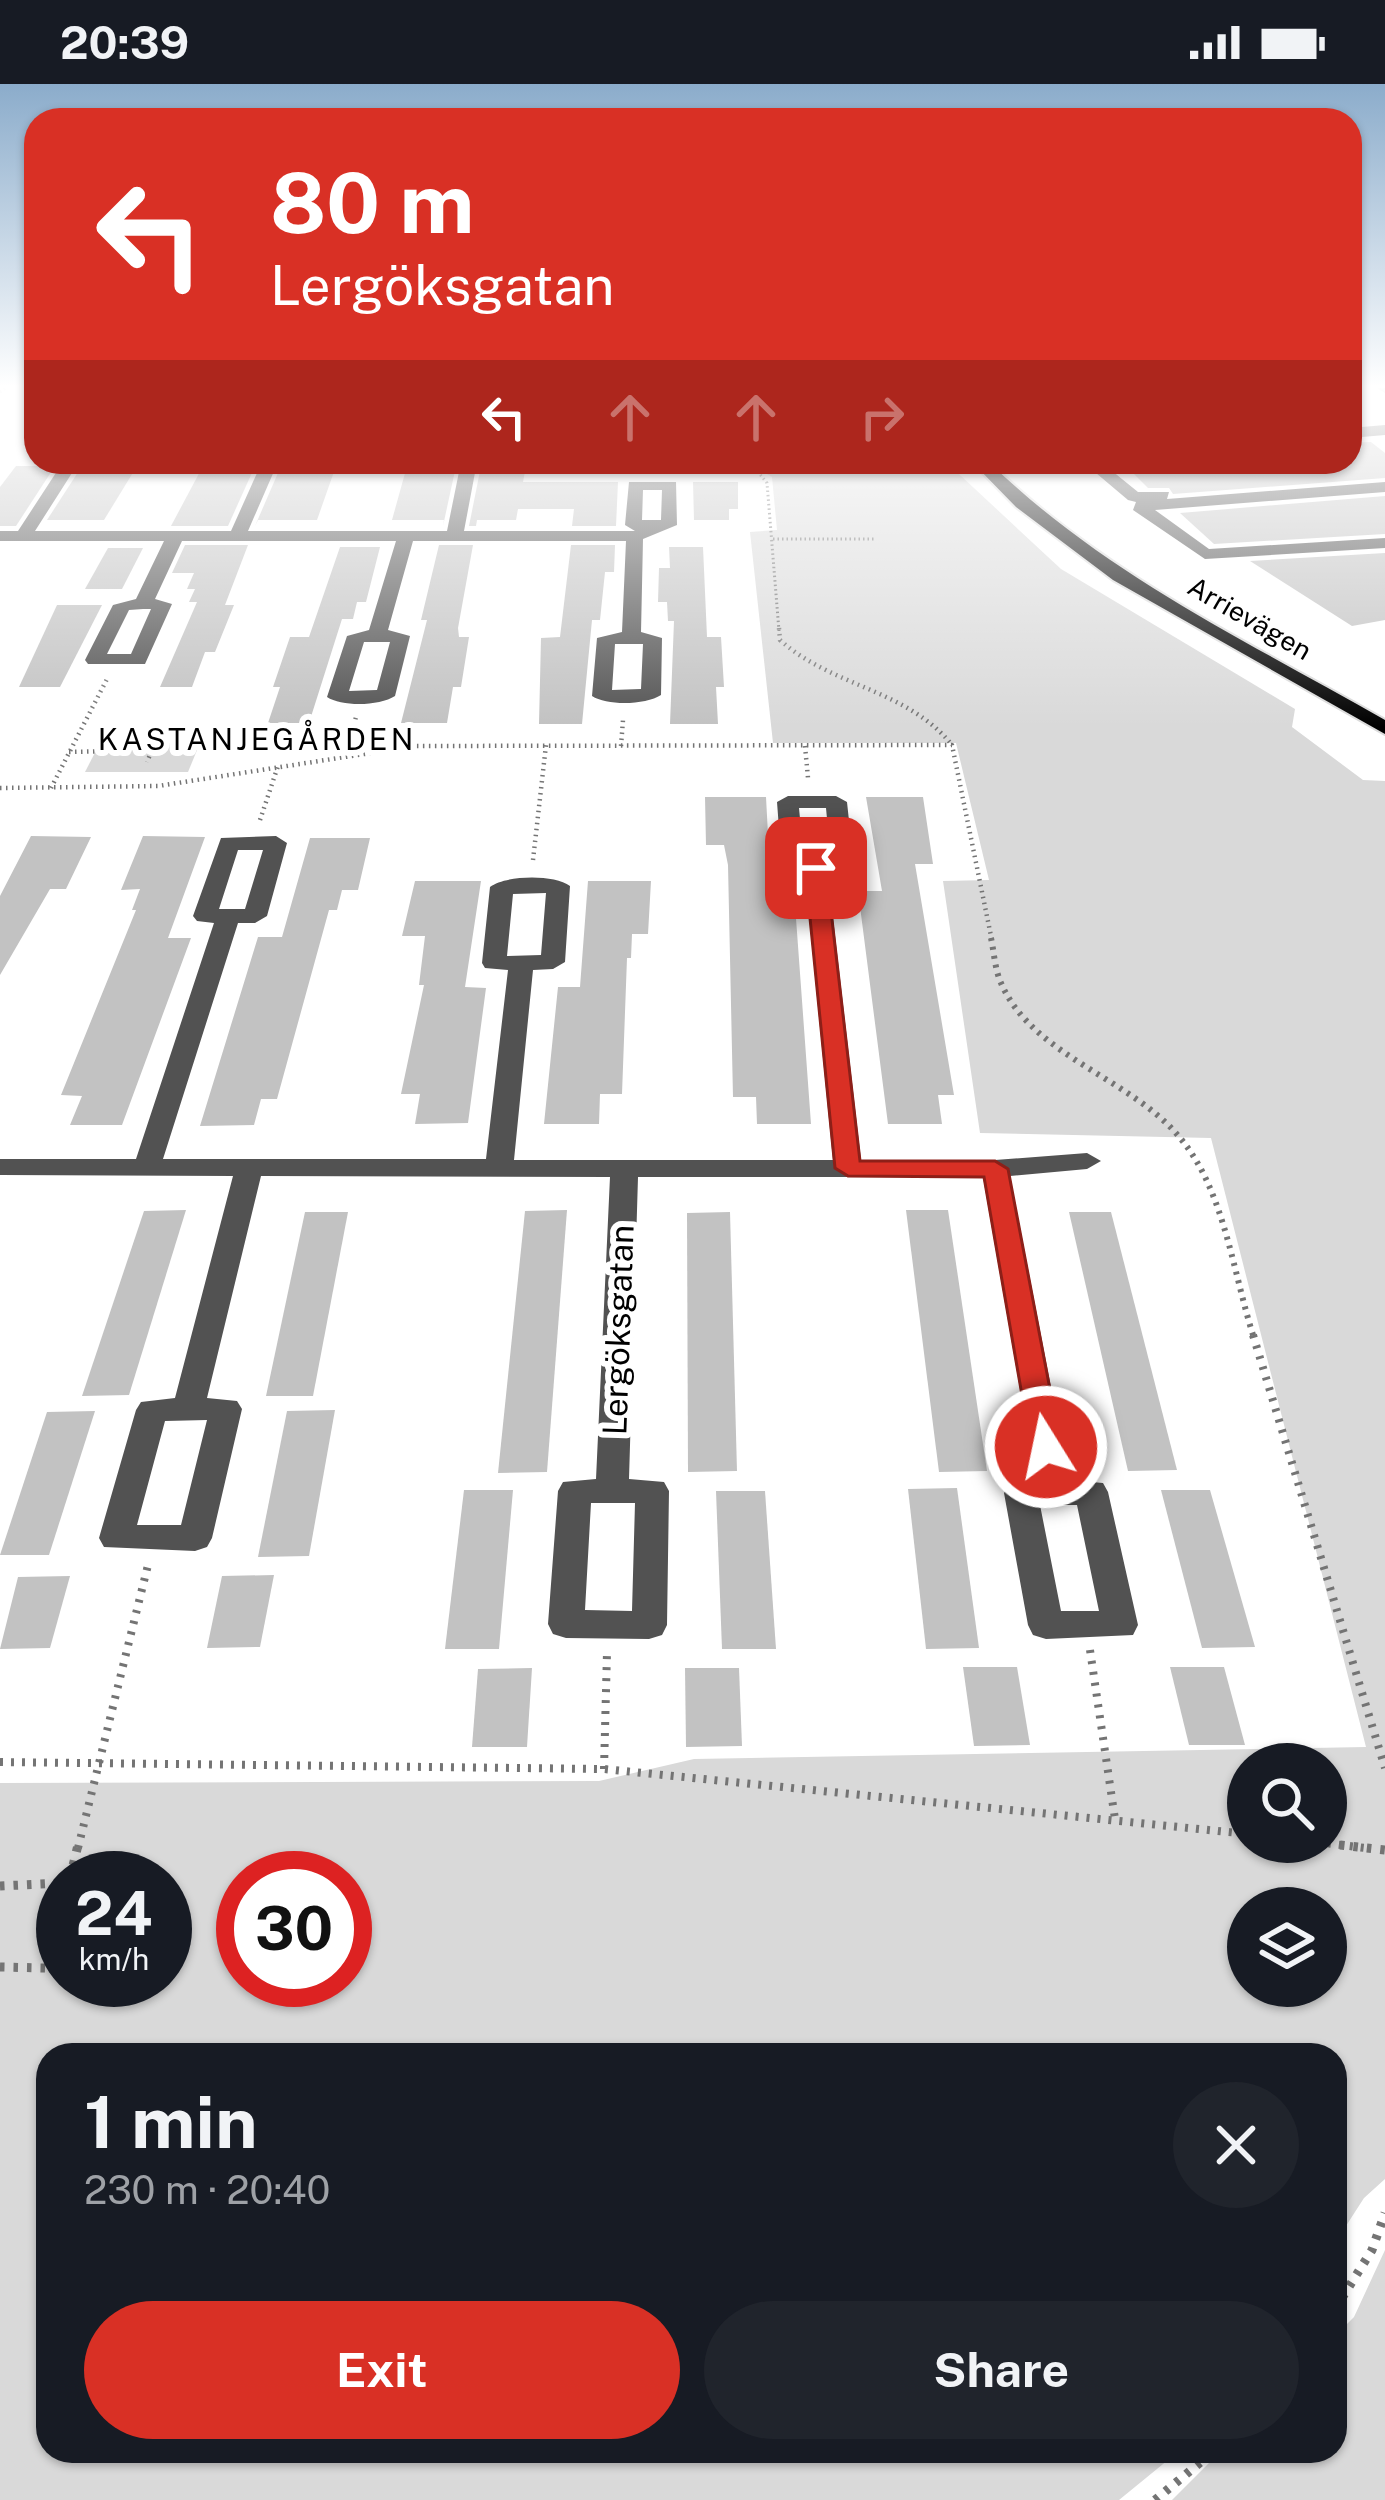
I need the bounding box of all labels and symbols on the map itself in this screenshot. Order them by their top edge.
street label: Arrievägen [1182,570,1318,666]
district label: KASTANJEGÅRDEN [98,719,416,757]
pin [765,817,867,919]
street label: Lergöksgatan [595,1224,641,1436]
position arrow [983,1384,1109,1510]
speed limit sign: 30 [216,1851,372,2007]

